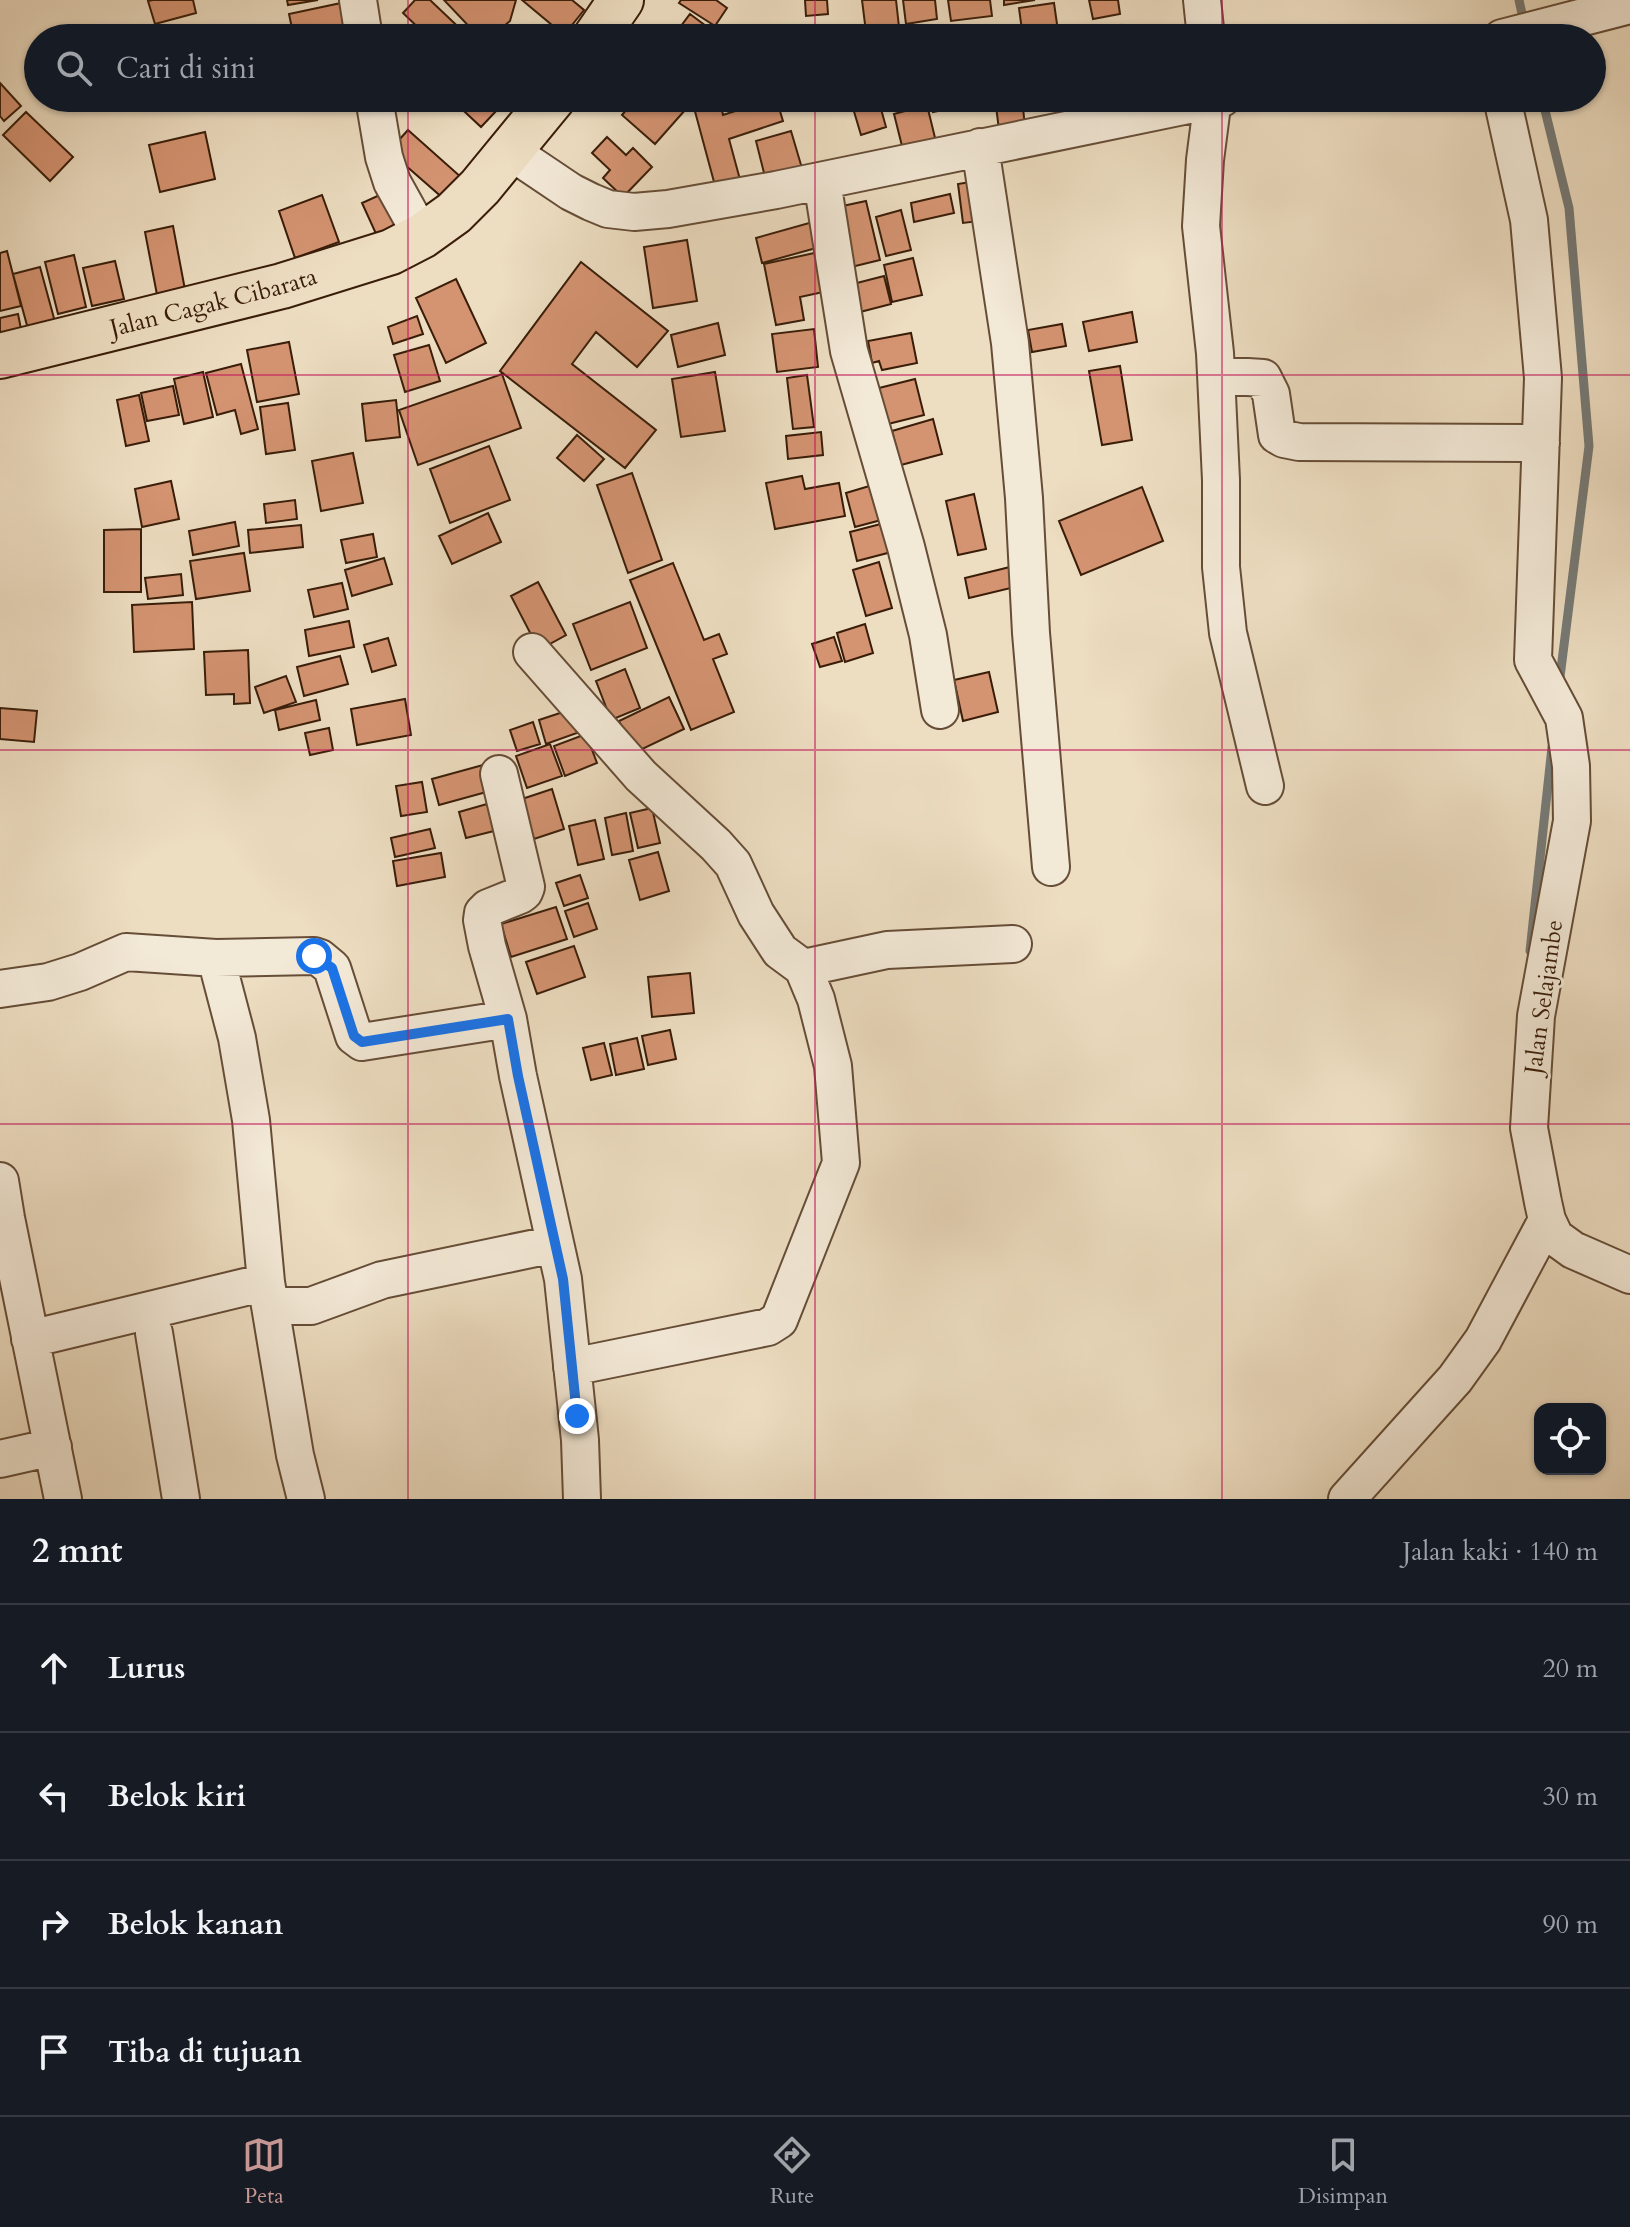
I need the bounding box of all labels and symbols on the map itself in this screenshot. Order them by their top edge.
street label: Jalan Cagak Cibarata [104,259,322,345]
street label: Jalan Selajambe [1516,918,1571,1079]
route start [296,938,332,974]
route end [559,1398,595,1434]

